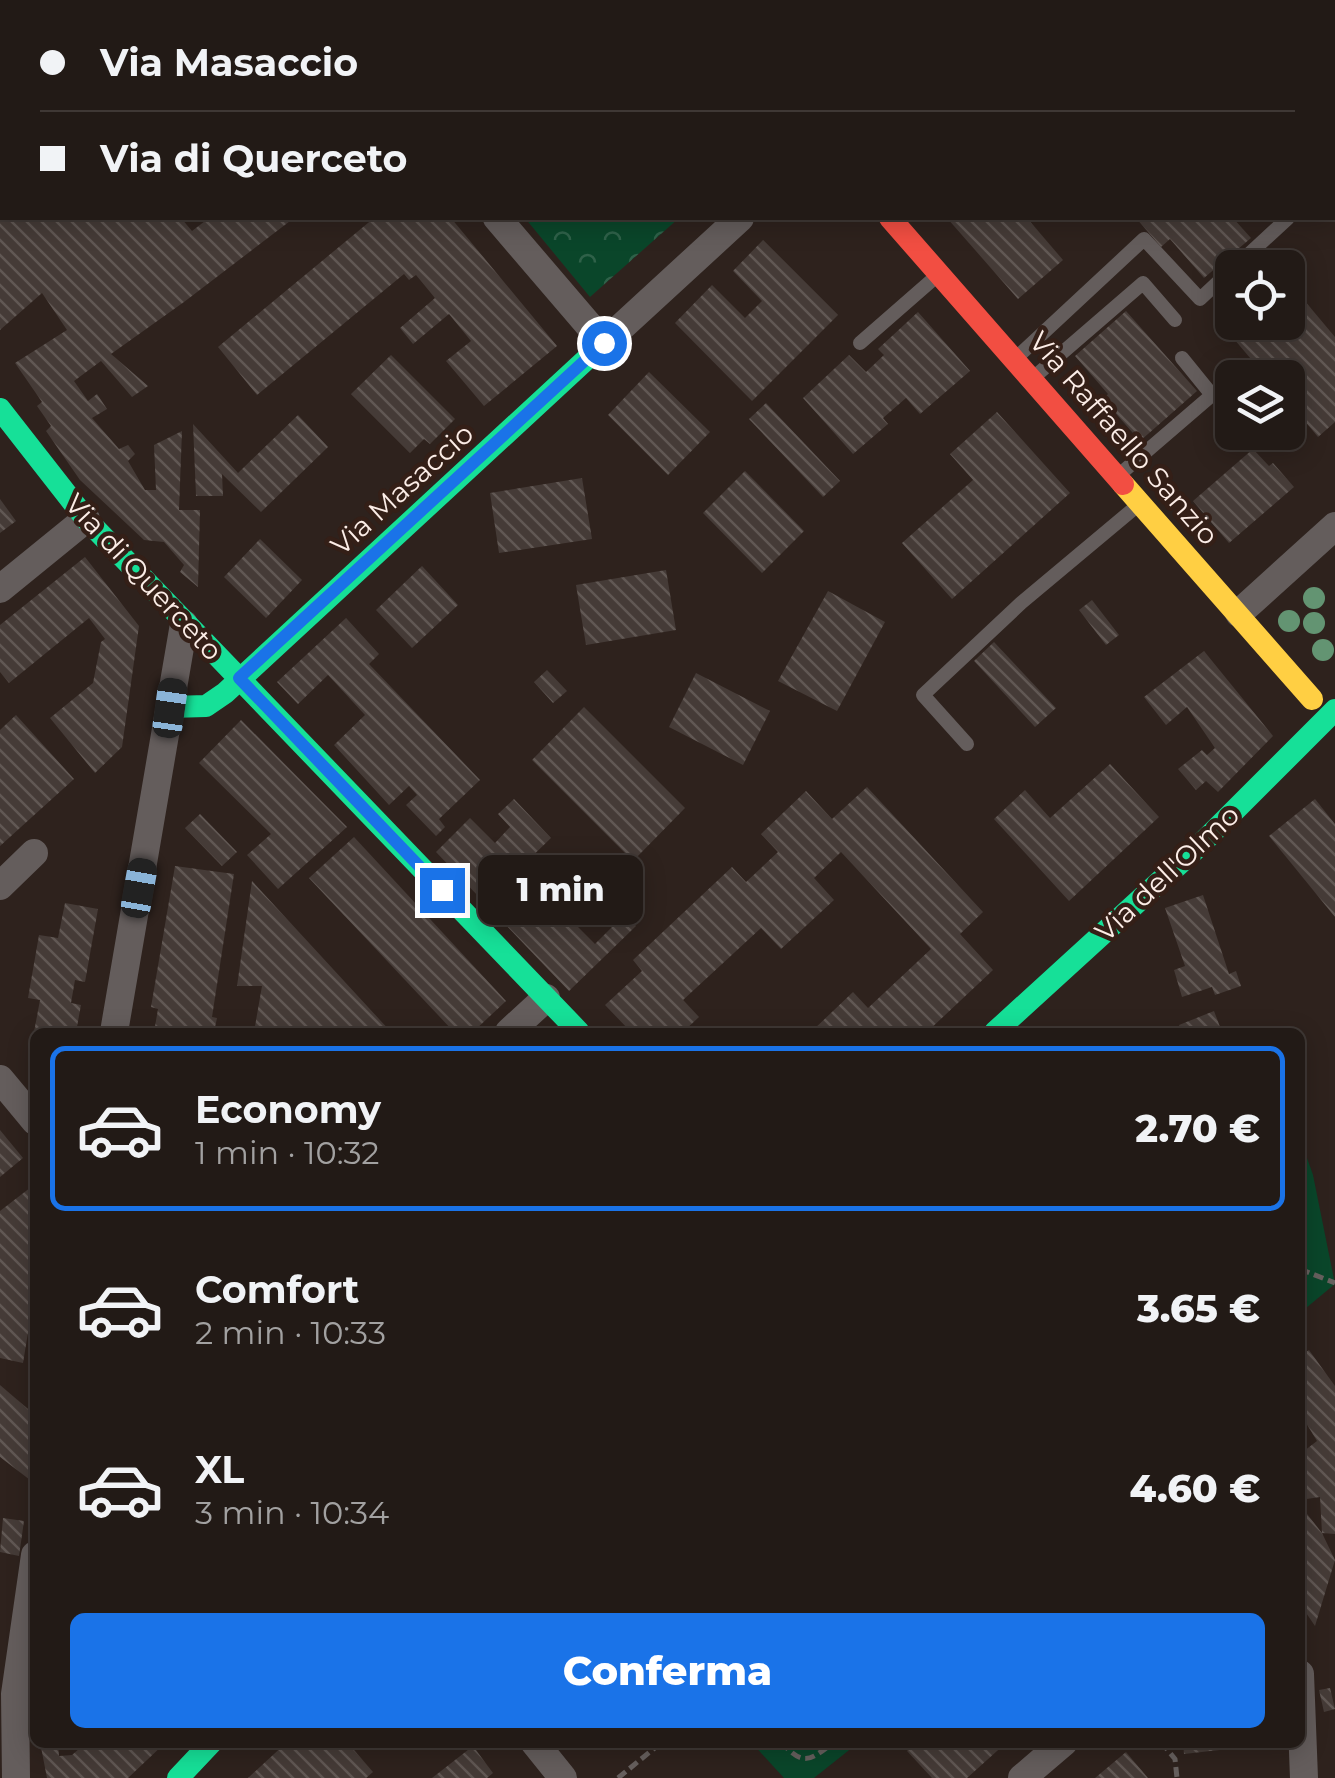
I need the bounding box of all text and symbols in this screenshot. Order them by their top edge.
text: Via Masaccio [100,39,358,86]
text: Via di Querceto [100,135,407,182]
map controls [1215,250,1305,450]
button: locate [1215,250,1305,340]
route start [582,321,627,366]
street label: Via Raffaello Sanzio [1022,324,1226,552]
button: layers [1215,360,1305,450]
street label: Via Masaccio [324,416,480,562]
street label: Via di Querceto [58,487,230,667]
car [151,676,189,740]
street label: Via dell'Olmo [1088,798,1246,948]
callout: 1 min [477,855,642,925]
car [119,856,159,920]
route end [420,868,465,913]
text: 1 min [516,870,605,909]
icon: car [75,1084,165,1174]
text: Economy [195,1086,381,1133]
text: 2.70 € [1135,1105,1260,1152]
text: 1 min · 10:32 [195,1133,380,1172]
icon: car [75,1264,165,1354]
text: Comfort [195,1266,359,1313]
text: 3.65 € [1137,1285,1260,1332]
text: 2 min · 10:33 [195,1313,386,1352]
icon: car [75,1444,165,1534]
text: XL [195,1446,244,1493]
text: 4.60 € [1130,1465,1260,1512]
text: 3 min · 10:34 [195,1493,389,1532]
button: Conferma [70,1613,1265,1728]

